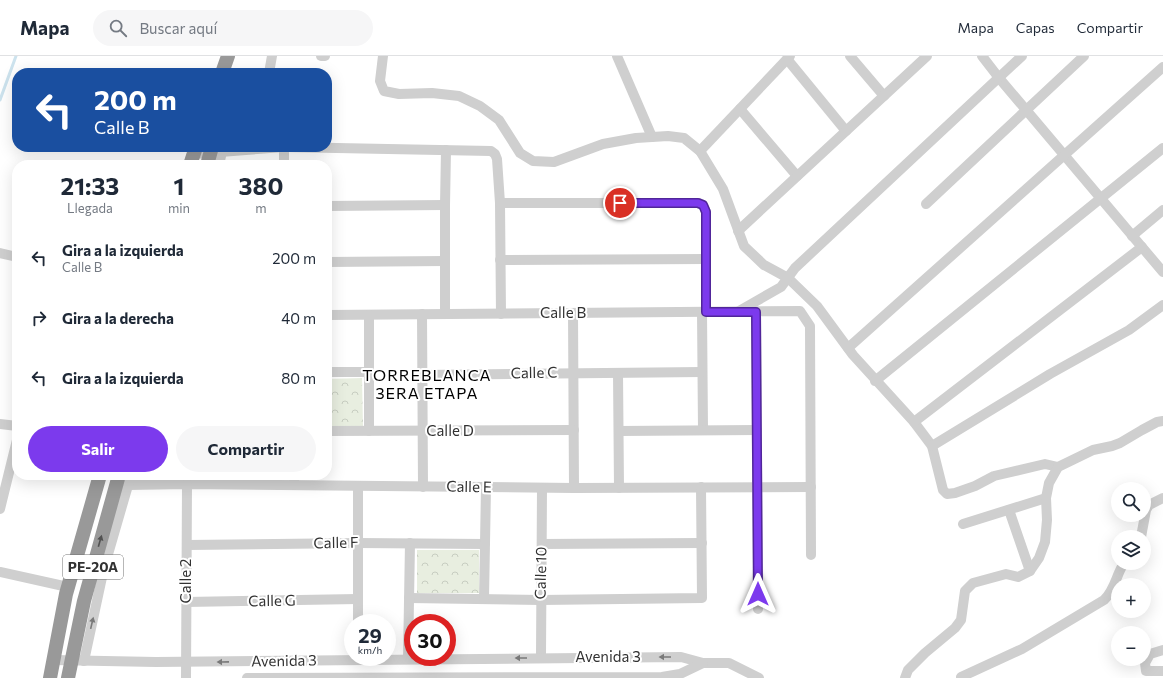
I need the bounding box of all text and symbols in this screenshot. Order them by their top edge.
search box [93,10,373,46]
text: Mapa [20,16,69,39]
icon: search [107,17,129,39]
text: Buscar aquí [139,19,217,37]
text: Mapa [958,19,994,36]
text: Capas [1016,19,1055,36]
text: Compartir [1077,19,1143,36]
text: 200 m [94,82,177,116]
icon: left [28,84,80,136]
text: Calle B [94,116,149,138]
text: 21:33 [61,171,119,200]
text: 1 [174,171,184,200]
text: 380 [239,171,283,200]
pin [603,186,637,220]
icon: arrive [609,192,631,214]
text: Llegada [67,200,113,216]
text: min [168,200,190,216]
text: m [255,200,267,216]
text: Gira a la izquierda [62,241,184,259]
icon: left [28,247,50,269]
text: 200 m [272,249,316,267]
text: Calle B [62,259,102,275]
street label: Calle B [540,303,586,321]
icon: right [28,307,50,329]
text: Gira a la derecha [62,309,174,327]
text: 40 m [281,309,316,327]
street label: Calle C [510,363,558,381]
district label: TORREBLANCA 3ERA ETAPA [362,365,492,402]
icon: left [28,367,50,389]
text: Gira a la izquierda [62,369,184,387]
text: 80 m [281,369,316,387]
street label: Calle D [426,421,474,439]
button: Salir [28,426,168,472]
button: Compartir [176,426,316,472]
street label: Calle E [446,477,492,495]
map controls [1111,482,1151,666]
button: search [1111,482,1151,522]
button: layers [1111,530,1151,570]
street label: Calle F [313,533,359,551]
one-way arrow [98,534,104,547]
street label: Calle 10 [531,546,549,600]
road number: PE-20A [63,555,123,579]
street label: Calle 2 [176,559,194,603]
position arrow [737,573,779,615]
button: + [1111,578,1151,618]
street label: Calle G [248,591,296,609]
speed limit sign: 30 [404,614,456,666]
one-way arrow [90,616,96,629]
text: 29 [358,623,382,647]
button: − [1111,626,1151,666]
text: km/h [358,644,382,656]
street label: Avenida 3 [575,647,641,665]
street label: Avenida 3 [251,650,317,670]
one-way arrow [658,654,671,660]
one-way arrow [514,655,527,661]
one-way arrow [216,659,229,665]

